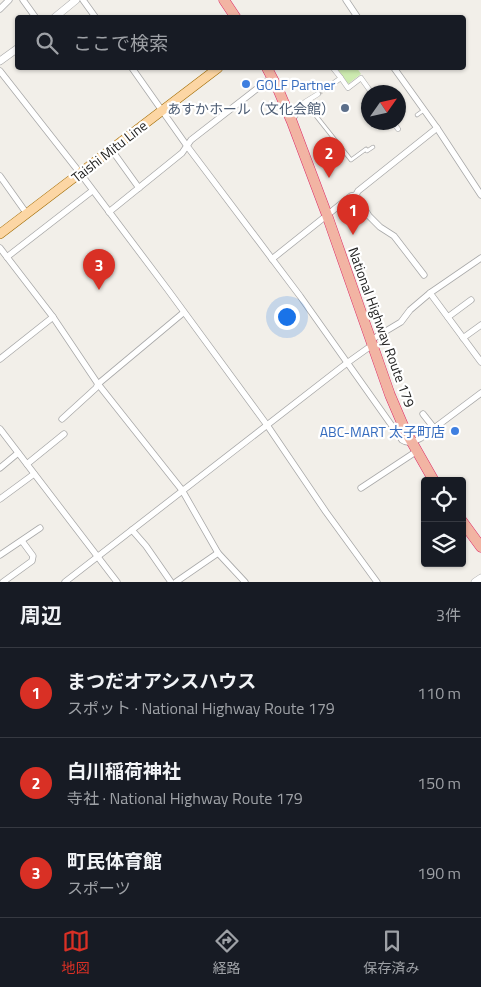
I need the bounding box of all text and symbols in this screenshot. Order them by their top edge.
search box [15,15,466,70]
text: ここで検索 [73,28,168,57]
icon: search [33,29,61,57]
place label: GOLF Partner [256,74,336,95]
marker: GOLF Partner [240,78,252,90]
north arrow [361,85,406,130]
place label: あすかホール（文化会館） [167,98,335,119]
marker: あすかホール（文化会館） [339,102,351,114]
street label: Taishi Mitu Line [67,115,151,187]
pin: 2 [313,137,345,178]
pin: 1 [337,194,369,235]
street label: National Highway Route 179 [343,244,421,410]
pin: 3 [83,249,115,290]
your location [274,304,300,330]
place label: ABC-MART 太子町店 [320,421,445,442]
marker: ABC-MART 太子町店 [449,425,461,437]
map controls [421,477,466,567]
button: locate [421,477,466,522]
button: layers [421,522,466,567]
text: 周辺 [20,599,62,631]
text: 3件 [436,603,461,627]
text: まつだオアシスハウス [67,666,256,695]
text: 1 [32,681,40,705]
text: 110 m [417,681,461,705]
text: スポット · National Highway Route 179 [67,696,335,720]
text: 白川稲荷神社 [67,756,181,785]
text: 2 [32,771,40,795]
text: 150 m [417,771,461,795]
text: 寺社 · National Highway Route 179 [67,786,303,810]
text: 町民体育館 [67,846,162,875]
text: 3 [32,861,40,885]
text: 190 m [417,861,461,885]
text: スポーツ [67,876,131,900]
tab: 地図 [62,927,90,978]
tab: 経路 [213,927,241,978]
tab: 保存済み [364,927,420,978]

